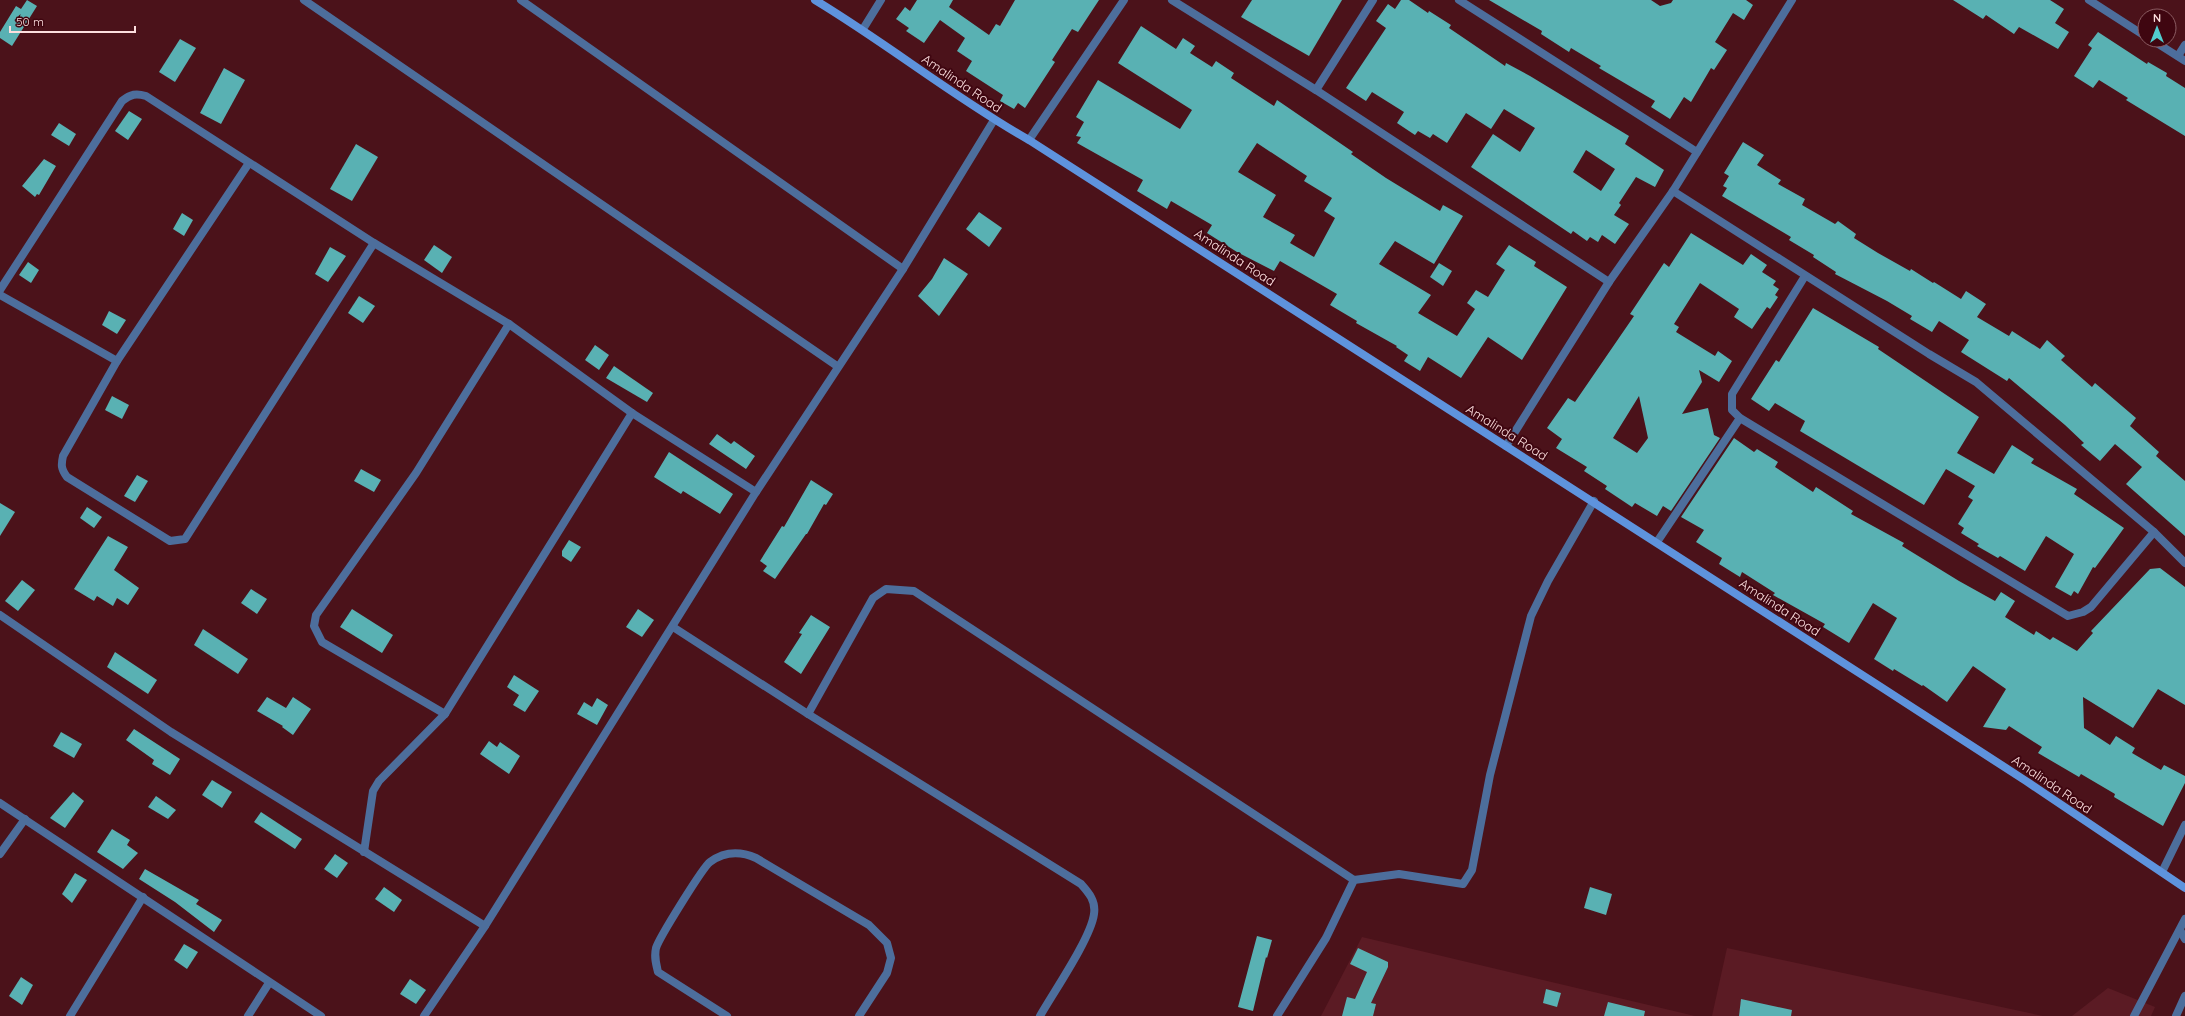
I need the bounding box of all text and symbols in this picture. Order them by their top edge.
scale bar [10,8,135,34]
north arrow [2137,8,2177,48]
text: N [2153,11,2161,25]
text: 50 m [16,14,44,29]
street label: Amalinda Road [919,50,1005,116]
street label: Amalinda Road [1192,225,1278,289]
street label: Amalinda Road [1463,401,1551,463]
street label: Amalinda Road [1737,575,1823,639]
street label: Amalinda Road [2009,751,2095,817]

